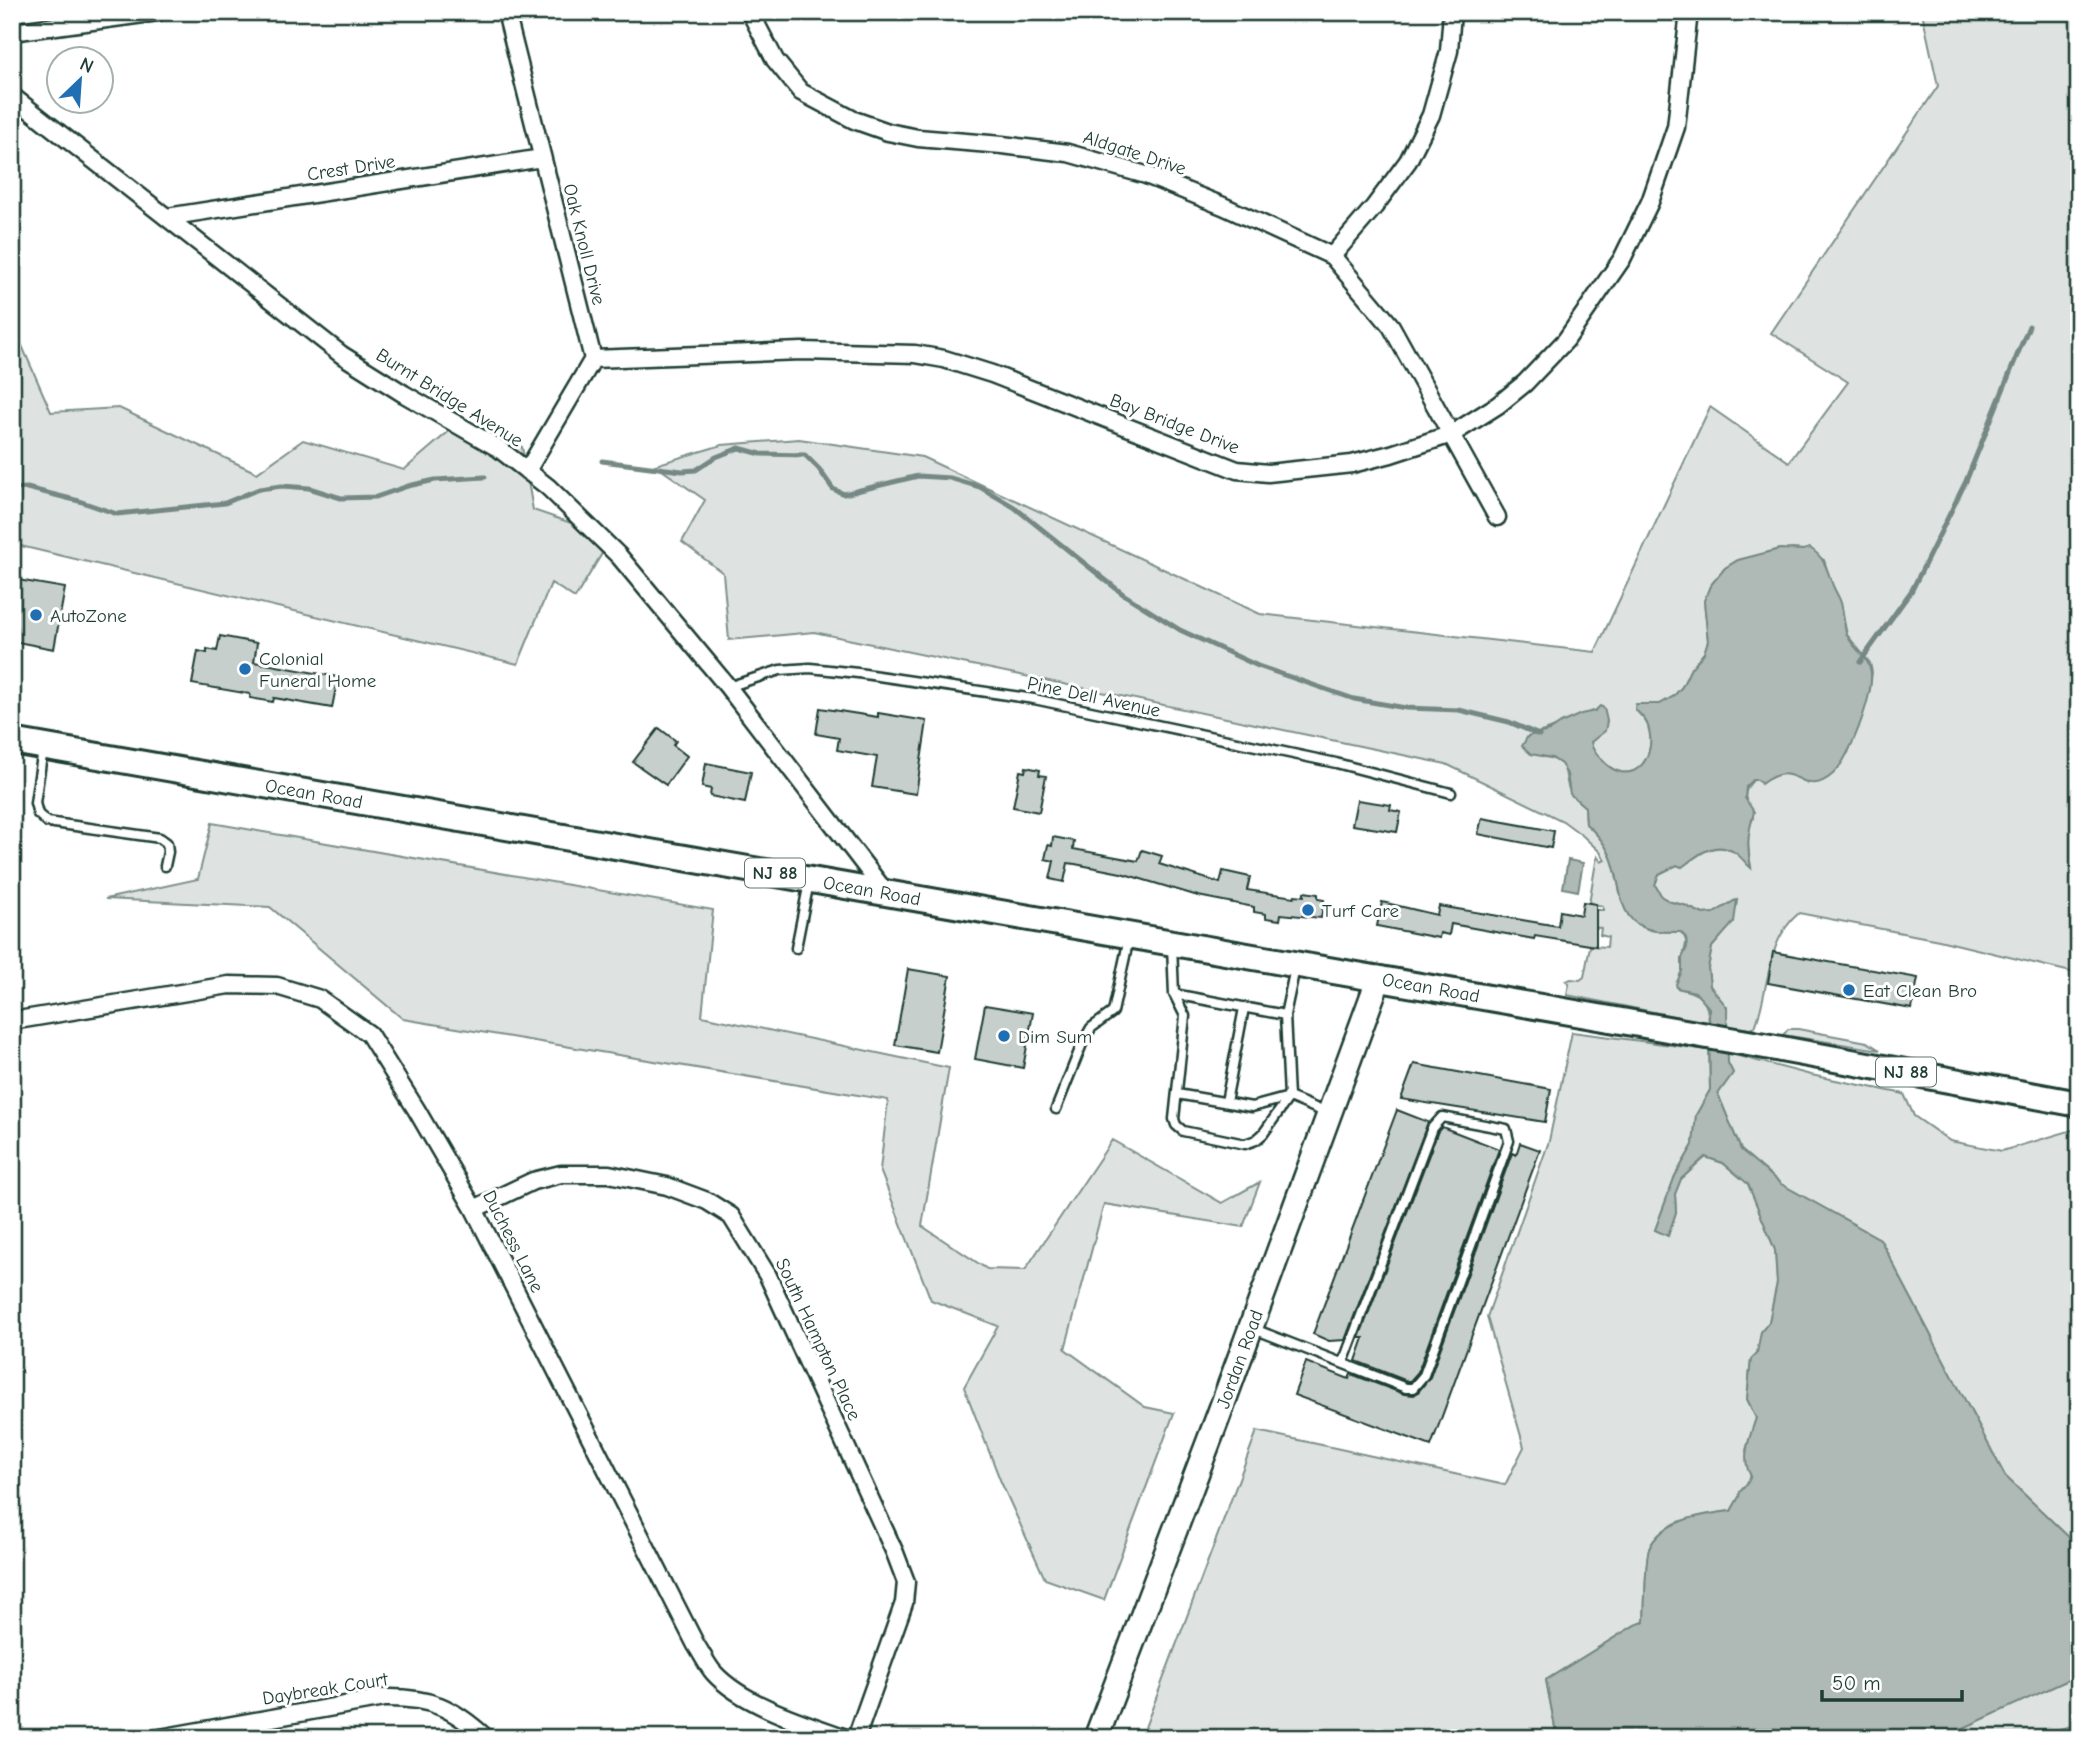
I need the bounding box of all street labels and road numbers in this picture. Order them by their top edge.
street label: Aldgate Drive [1081,126,1189,180]
street label: Crest Drive [306,150,397,186]
street label: Oak Knoll Drive [558,181,610,307]
street label: Burnt Bridge Avenue [372,344,527,452]
street label: Bay Bridge Drive [1107,389,1243,459]
street label: Pine Dell Avenue [1025,672,1162,722]
street label: Ocean Road [263,775,364,813]
road number: NJ 88 [745,858,805,888]
street label: Ocean Road [821,872,922,910]
street label: Ocean Road [1380,969,1481,1007]
road number: NJ 88 [1876,1058,1936,1086]
street label: Duchess Lane [478,1187,548,1296]
street label: South Hampton Place [771,1255,865,1424]
street label: Jordan Road [1212,1307,1268,1412]
street label: Daybreak Court [261,1668,390,1710]

